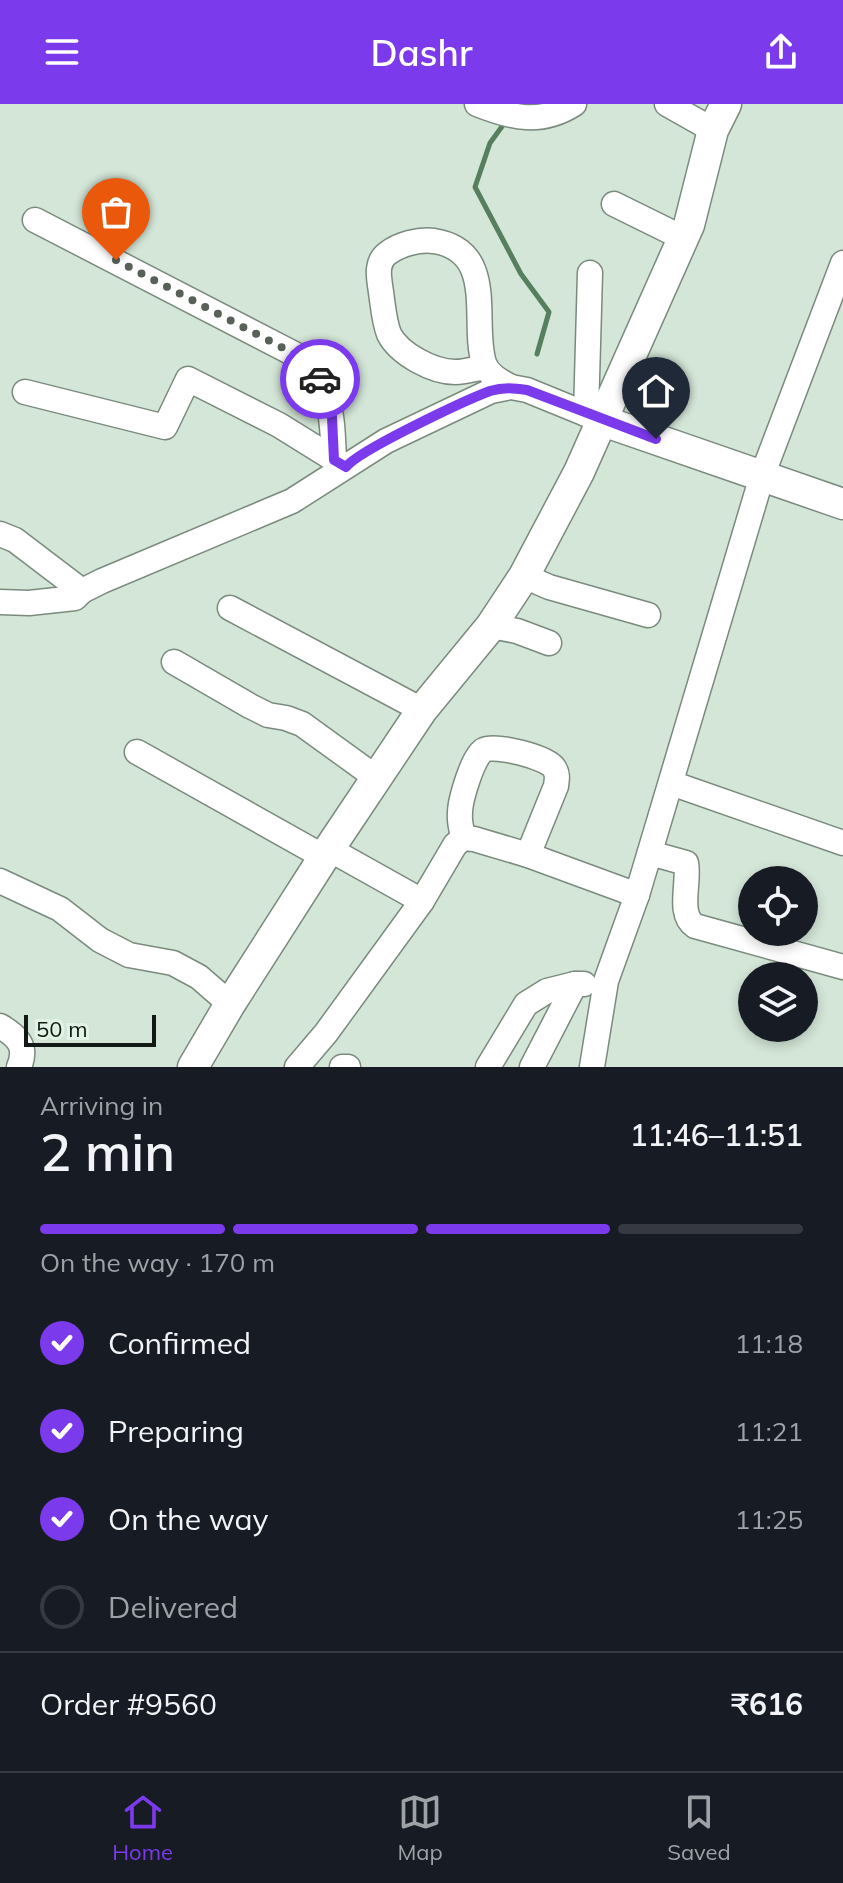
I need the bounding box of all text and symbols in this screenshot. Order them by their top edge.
icon: menu [40,30,84,74]
text: Dashr [371,30,472,75]
icon: share [759,30,803,74]
pin [82,178,150,260]
icon: bag [94,190,138,234]
courier [280,339,360,419]
icon: car [298,357,342,401]
pin [622,357,690,439]
icon: home [634,369,678,413]
map controls [738,866,818,1042]
button: locate [738,866,818,946]
button: layers [738,962,818,1042]
scale bar [24,1011,156,1047]
text: 50 m [36,1015,87,1043]
text: Arriving in [40,1089,163,1122]
text: 11:46–11:51 [630,1116,803,1154]
text: 2 min [40,1119,175,1184]
text: On the way · 170 m [40,1246,275,1279]
icon: check [40,1321,84,1365]
text: Confirmed [108,1324,251,1362]
text: 11:18 [735,1327,803,1360]
icon: check [40,1409,84,1453]
text: Preparing [108,1412,244,1450]
text: 11:21 [735,1415,803,1448]
icon: check [40,1497,84,1541]
text: On the way [108,1500,268,1538]
text: 11:25 [735,1503,803,1536]
text: Delivered [108,1588,238,1626]
text: Order #9560 [40,1685,217,1723]
text: ₹616 [731,1685,803,1723]
tab: Home [112,1790,173,1866]
tab: Map [397,1790,443,1866]
tab: Saved [667,1790,731,1866]

